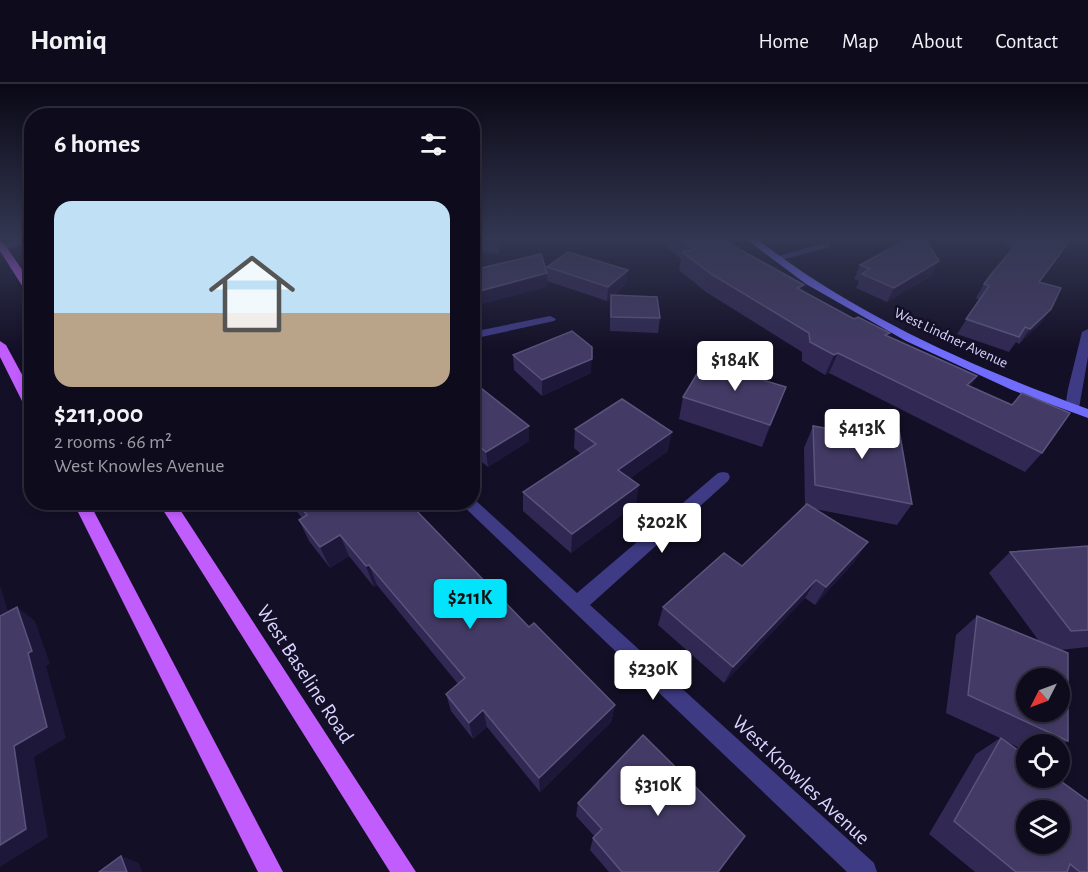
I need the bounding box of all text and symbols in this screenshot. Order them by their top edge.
text: Homiq [30,27,107,55]
text: Home [758,31,809,52]
text: Map [842,31,879,52]
text: About [912,31,962,52]
text: Contact [995,31,1058,52]
icon: filters [417,128,450,161]
text: 6 homes [54,131,140,157]
icon: home [198,240,306,348]
street label: West Lindner Avenue [892,305,1010,371]
pin: $184K [693,341,777,392]
text: $184K [711,350,759,370]
text: $211,000 [54,401,143,427]
pin: $413K [820,409,904,460]
text: $413K [839,418,885,438]
text: 2 rooms · 66 m² [54,432,172,452]
text: West Knowles Avenue [54,456,225,476]
pin: $202K [620,503,704,554]
text: $202K [637,512,687,532]
pin: $211K [428,579,512,630]
text: $211K [448,588,492,608]
street label: West Baseline Road [253,601,357,747]
pin: $230K [611,650,695,701]
text: $230K [628,659,678,679]
north arrow [1016,668,1070,722]
map controls [1016,668,1070,854]
street label: West Knowles Avenue [728,711,874,849]
button: locate [1016,734,1070,788]
pin: $310K [616,766,700,817]
text: $310K [635,775,681,795]
button: layers [1016,800,1070,854]

